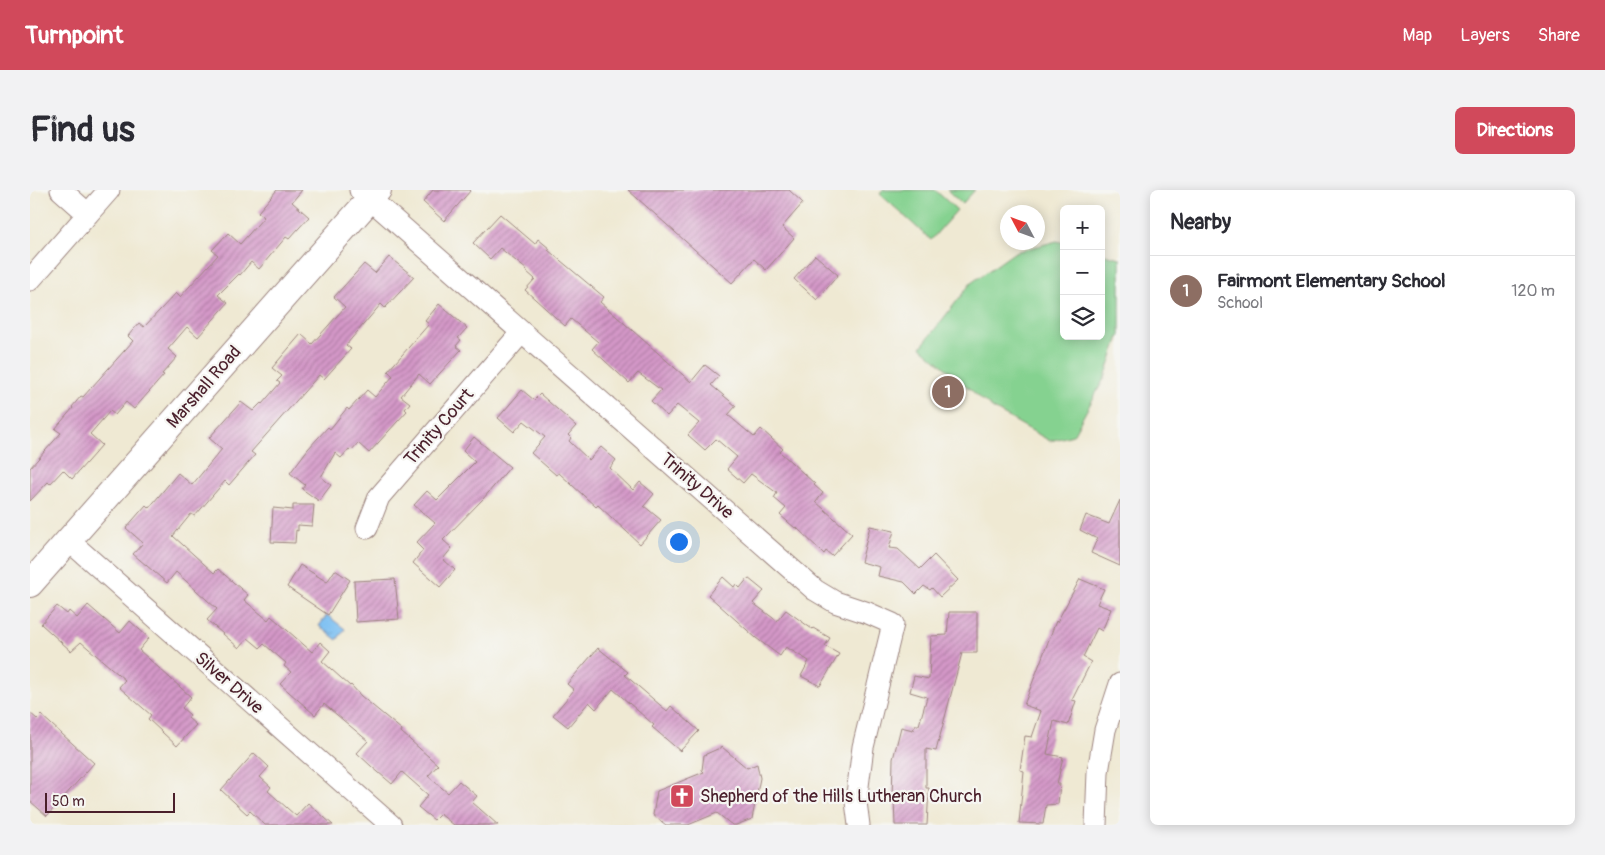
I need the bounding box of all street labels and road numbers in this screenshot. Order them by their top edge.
street label: Marshall Road [162,341,246,433]
street label: Trinity Court [399,383,479,470]
street label: Trinity Drive [656,448,738,524]
street label: Silver Drive [190,647,268,719]

